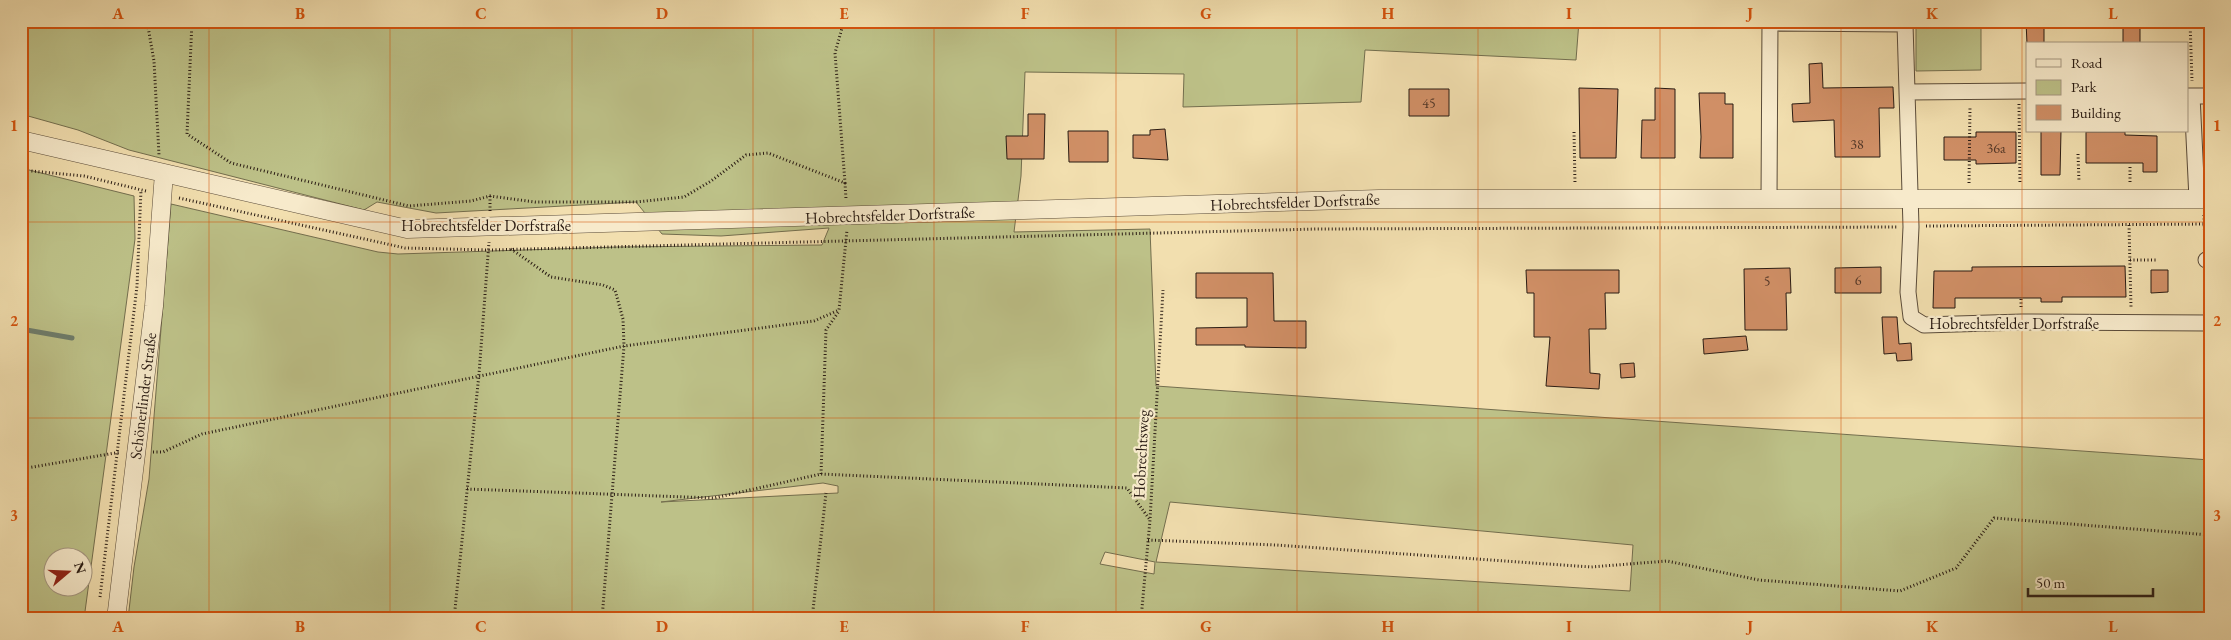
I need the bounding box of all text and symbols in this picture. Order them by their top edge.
text: A [111,3,124,24]
text: B [295,3,305,24]
text: C [475,3,487,24]
text: D [656,3,668,24]
text: E [839,3,849,24]
text: F [1021,3,1030,24]
text: G [1200,3,1212,24]
text: H [1382,3,1395,24]
text: I [1566,3,1572,24]
text: J [1745,3,1753,24]
text: K [1926,3,1939,24]
text: L [2108,3,2118,24]
legend [2026,42,2188,132]
text: Road [2071,53,2103,72]
text: Park [2071,77,2098,96]
house number: 45 [1422,94,1436,112]
text: Building [2071,103,2121,122]
text: 1 [10,115,18,136]
text: 1 [2213,115,2221,136]
house number: 38 [1850,135,1864,153]
house number: 36a [1986,139,2006,157]
street label: Hobrechtsfelder Dorfstraße [1210,189,1380,215]
street label: Hobrechtsfelder Dorfstraße [805,202,975,228]
street label: Hobrechtsfelder Dorfstraße [401,215,571,236]
house number: 6 [1855,271,1862,289]
house number: 5 [1764,272,1770,290]
text: 2 [10,310,19,331]
text: 2 [2213,310,2222,331]
street label: Hobrechtsfelder Dorfstraße [1929,313,2099,334]
street label: Schönerlinder Straße [125,331,161,461]
street label: Hobrechtsweg [1128,408,1154,499]
text: 3 [10,505,18,526]
text: 3 [2213,505,2221,526]
north arrow [42,548,92,598]
text: N [70,559,91,577]
scale bar [2028,565,2154,597]
text: 50 m [2036,573,2065,592]
text: A [111,616,124,637]
text: B [295,616,305,637]
text: C [475,616,487,637]
text: D [656,616,668,637]
text: E [839,616,849,637]
text: F [1021,616,1030,637]
text: G [1200,616,1212,637]
text: H [1382,616,1395,637]
text: I [1566,616,1572,637]
text: J [1745,616,1753,637]
text: K [1926,616,1939,637]
text: L [2108,616,2118,637]

